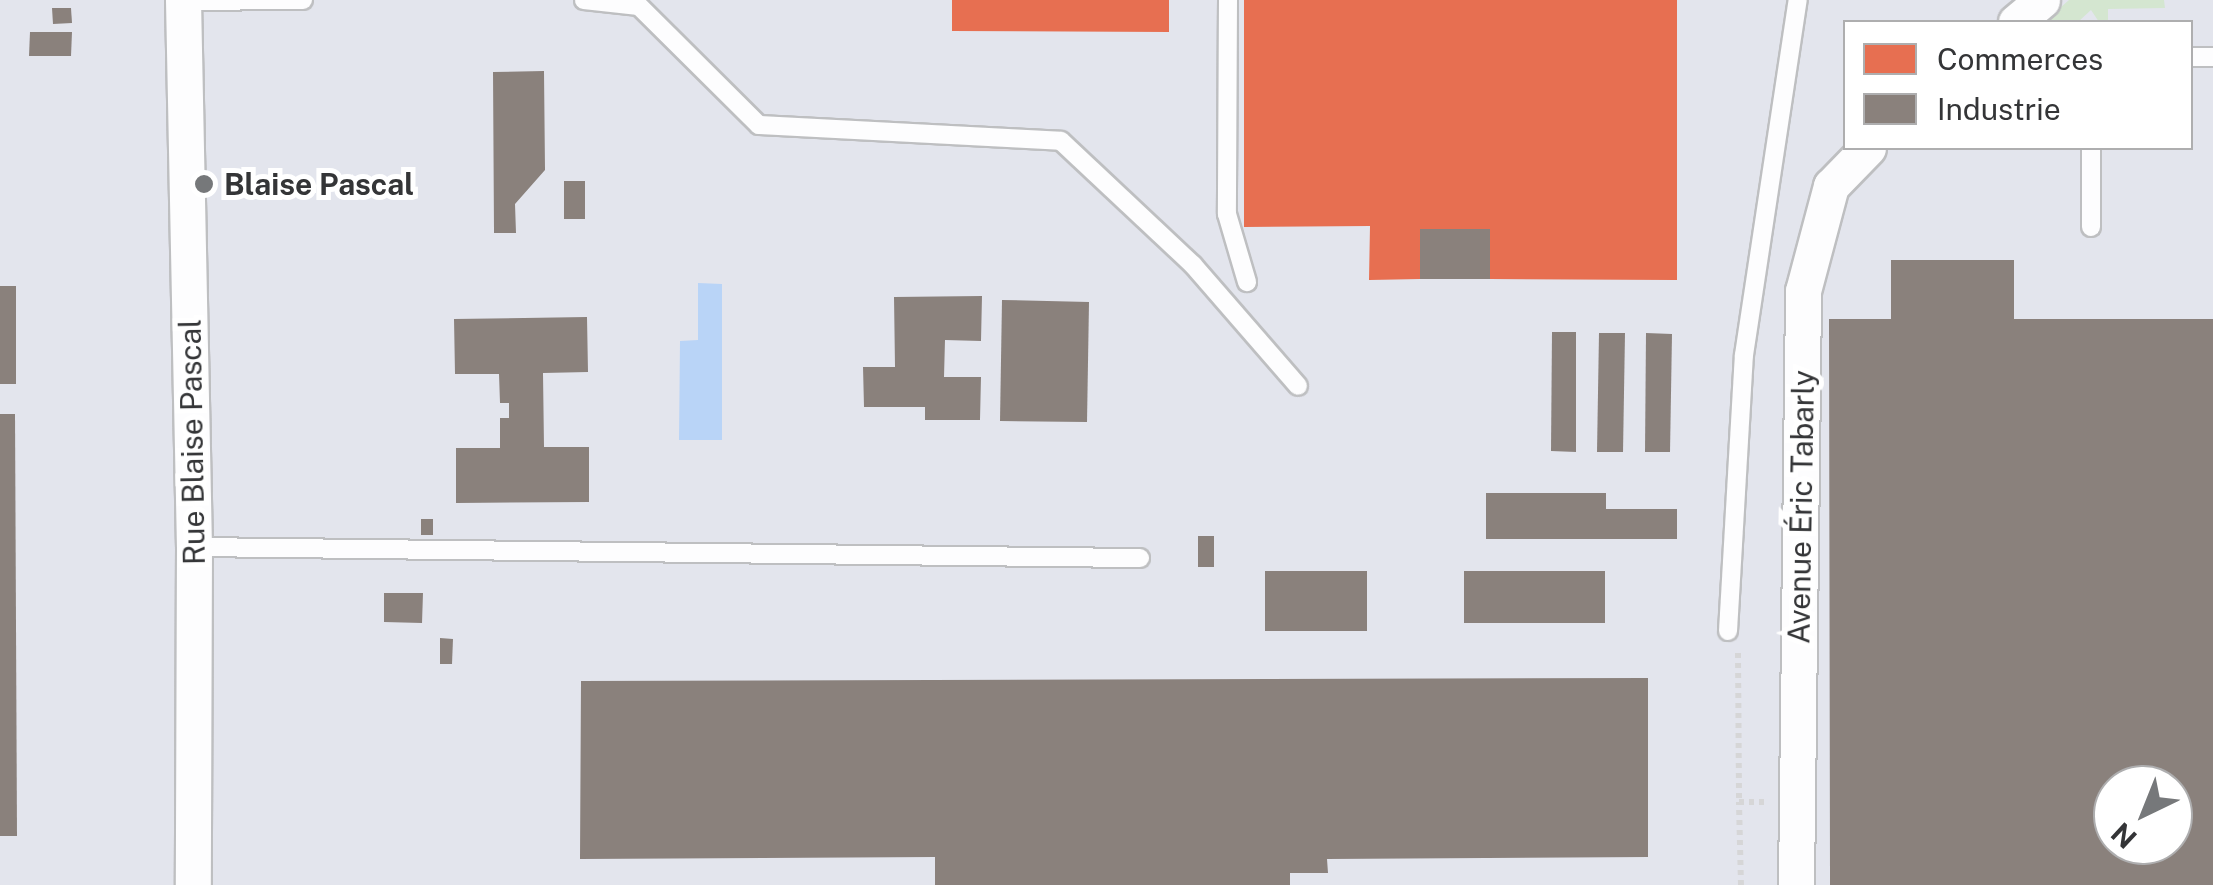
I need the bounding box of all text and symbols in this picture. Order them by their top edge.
legend [1843,20,2193,150]
text: Commerces [1937,41,2103,77]
text: Industrie [1937,91,2061,127]
place label: Blaise Pascal [224,166,414,202]
marker: Blaise Pascal [193,173,215,195]
street label: Rue Blaise Pascal [172,318,212,566]
street label: Avenue Éric Tabarly [1781,369,1821,645]
north arrow [2093,765,2193,865]
text: N [2104,816,2143,855]

